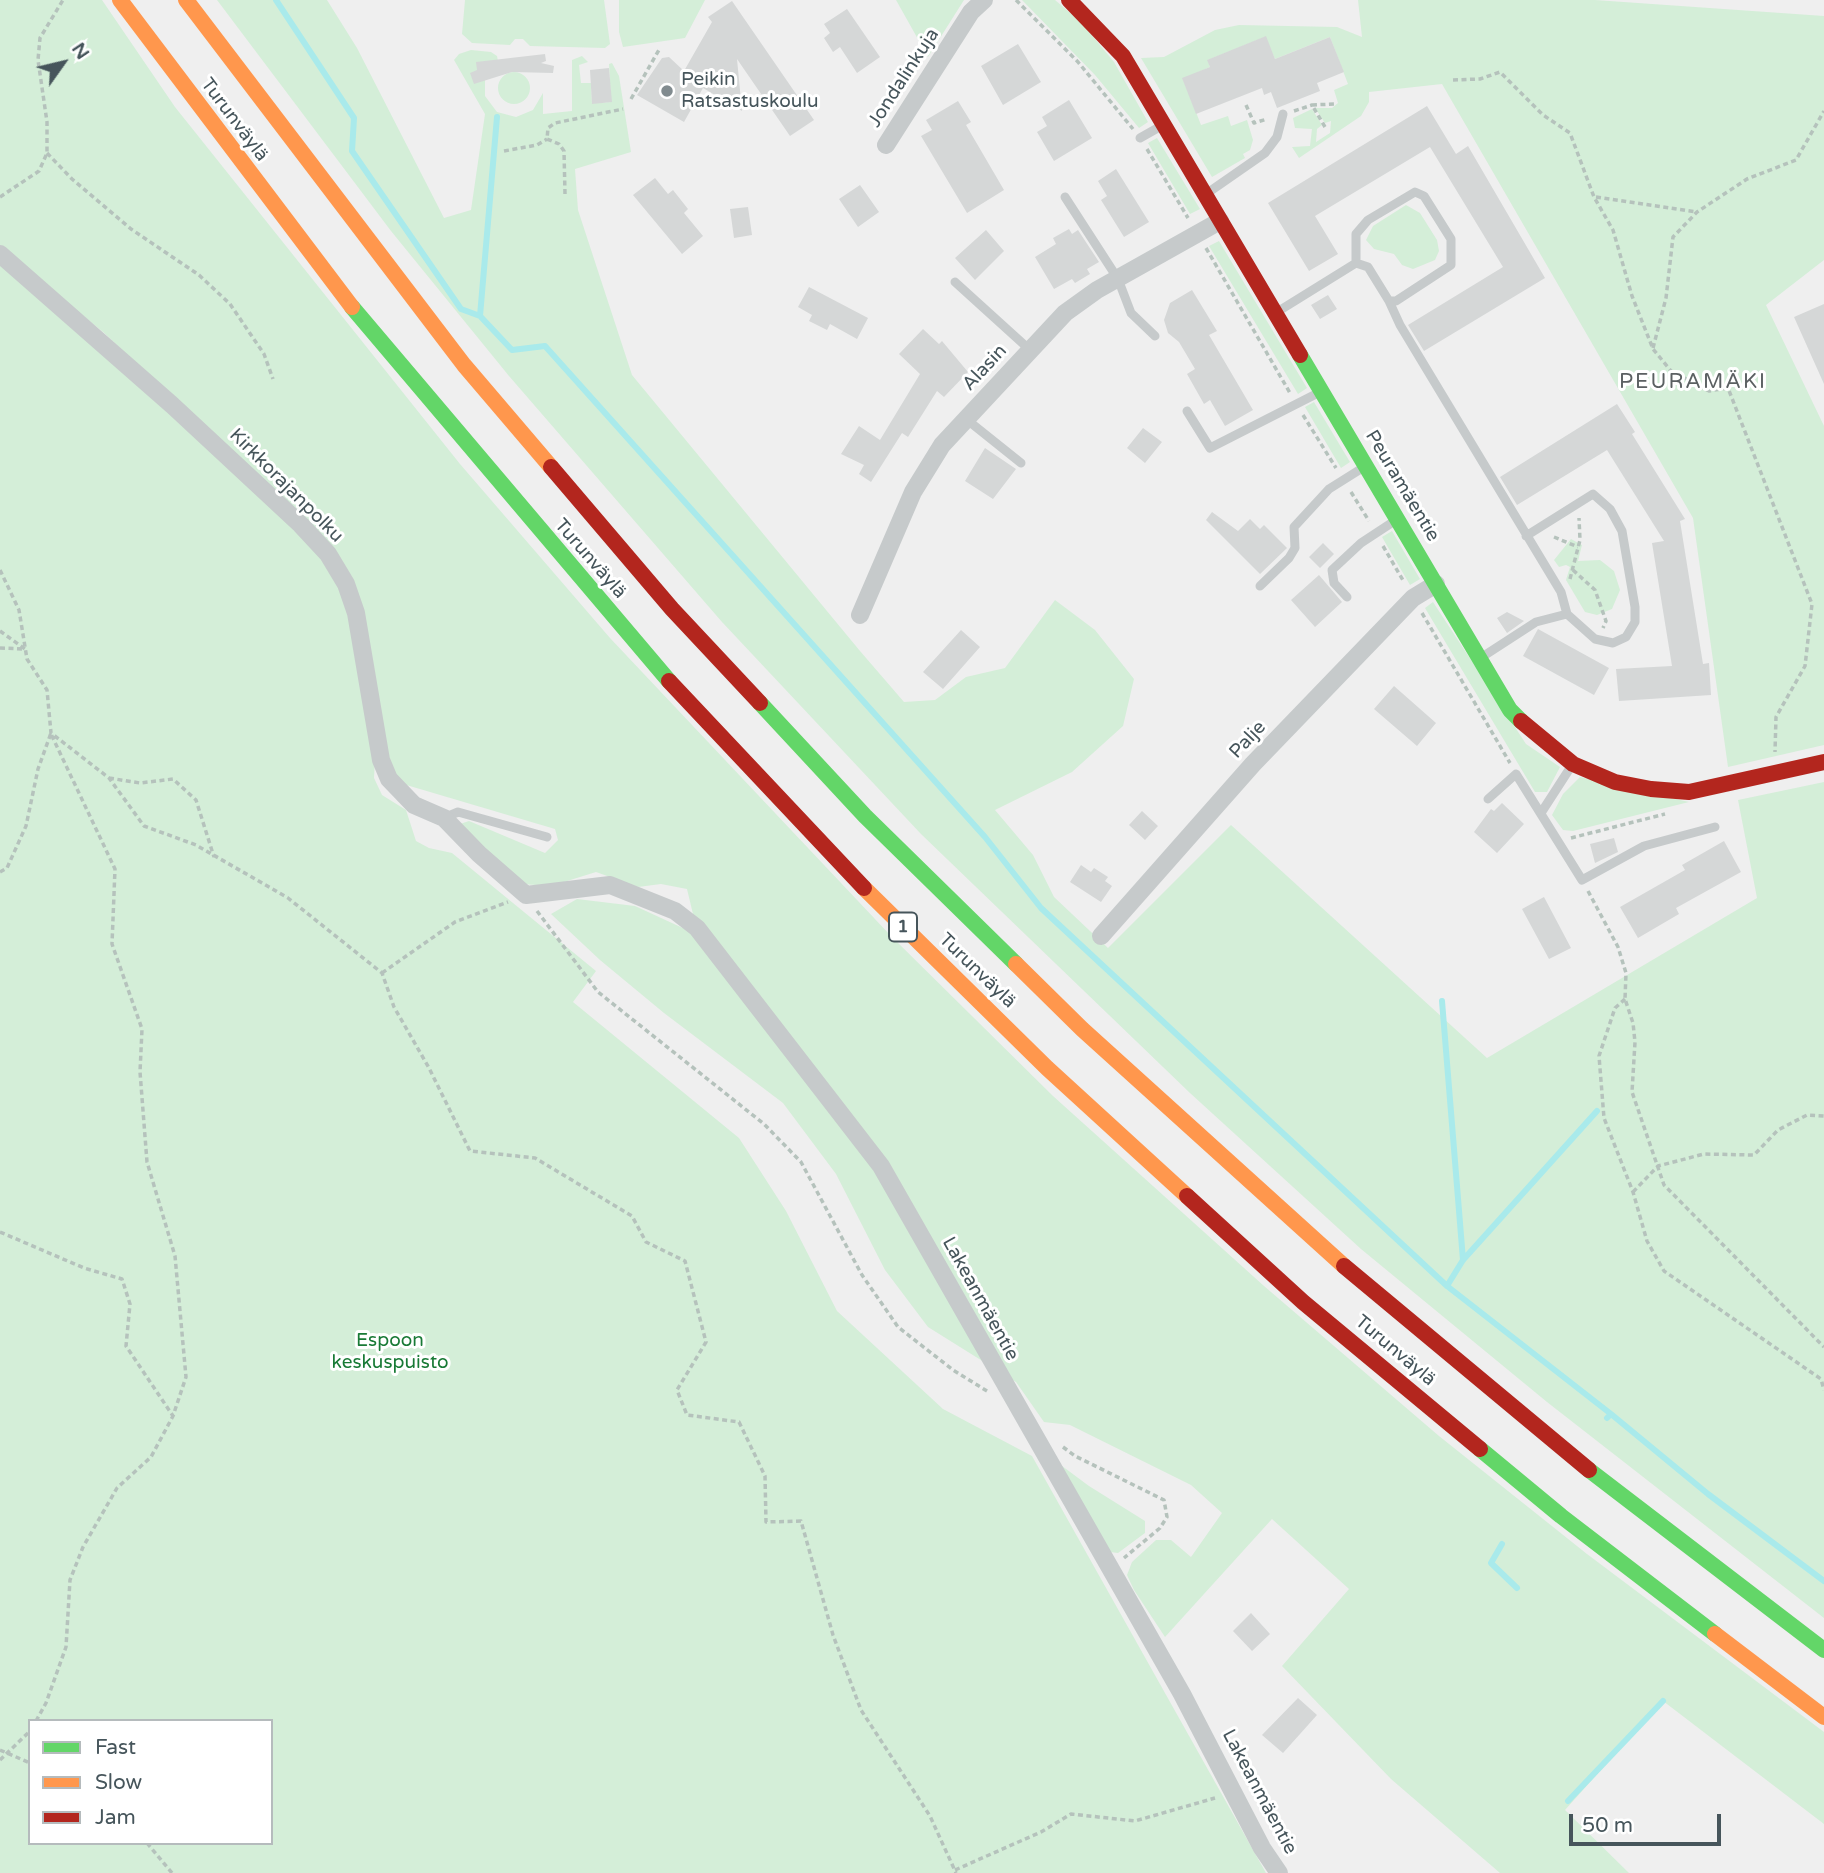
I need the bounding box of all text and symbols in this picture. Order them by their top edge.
street label: Jondalinkuja [864,24,944,132]
north arrow [28,28,98,98]
text: N [67,39,94,64]
place label: Peikin Ratsastuskoulu [681,69,819,113]
street label: Turunväylä [195,74,273,166]
marker: Peikin Ratsastuskoulu [659,83,675,99]
street label: Alasin [958,340,1012,396]
district label: PEURAMÄKI [1620,369,1766,395]
street label: Kirkkorajanpolku [224,424,348,548]
street label: Peuramäentie [1360,426,1444,546]
street label: Turunväylä [549,514,631,604]
street label: Palje [1225,716,1271,764]
road number: 1 [889,912,917,942]
street label: Turunväylä [934,929,1020,1013]
street label: Lakeanmäentie [937,1233,1023,1365]
street label: Turunväylä [1350,1311,1440,1391]
park label: Espoon keskuspuisto [331,1330,449,1374]
legend [28,1719,273,1845]
street label: Lakeanmäentie [1217,1726,1301,1858]
text: Fast [95,1735,136,1760]
text: Slow [95,1770,142,1795]
scale bar [1572,1800,1724,1844]
text: Jam [95,1805,136,1830]
text: 50 m [1582,1813,1633,1838]

